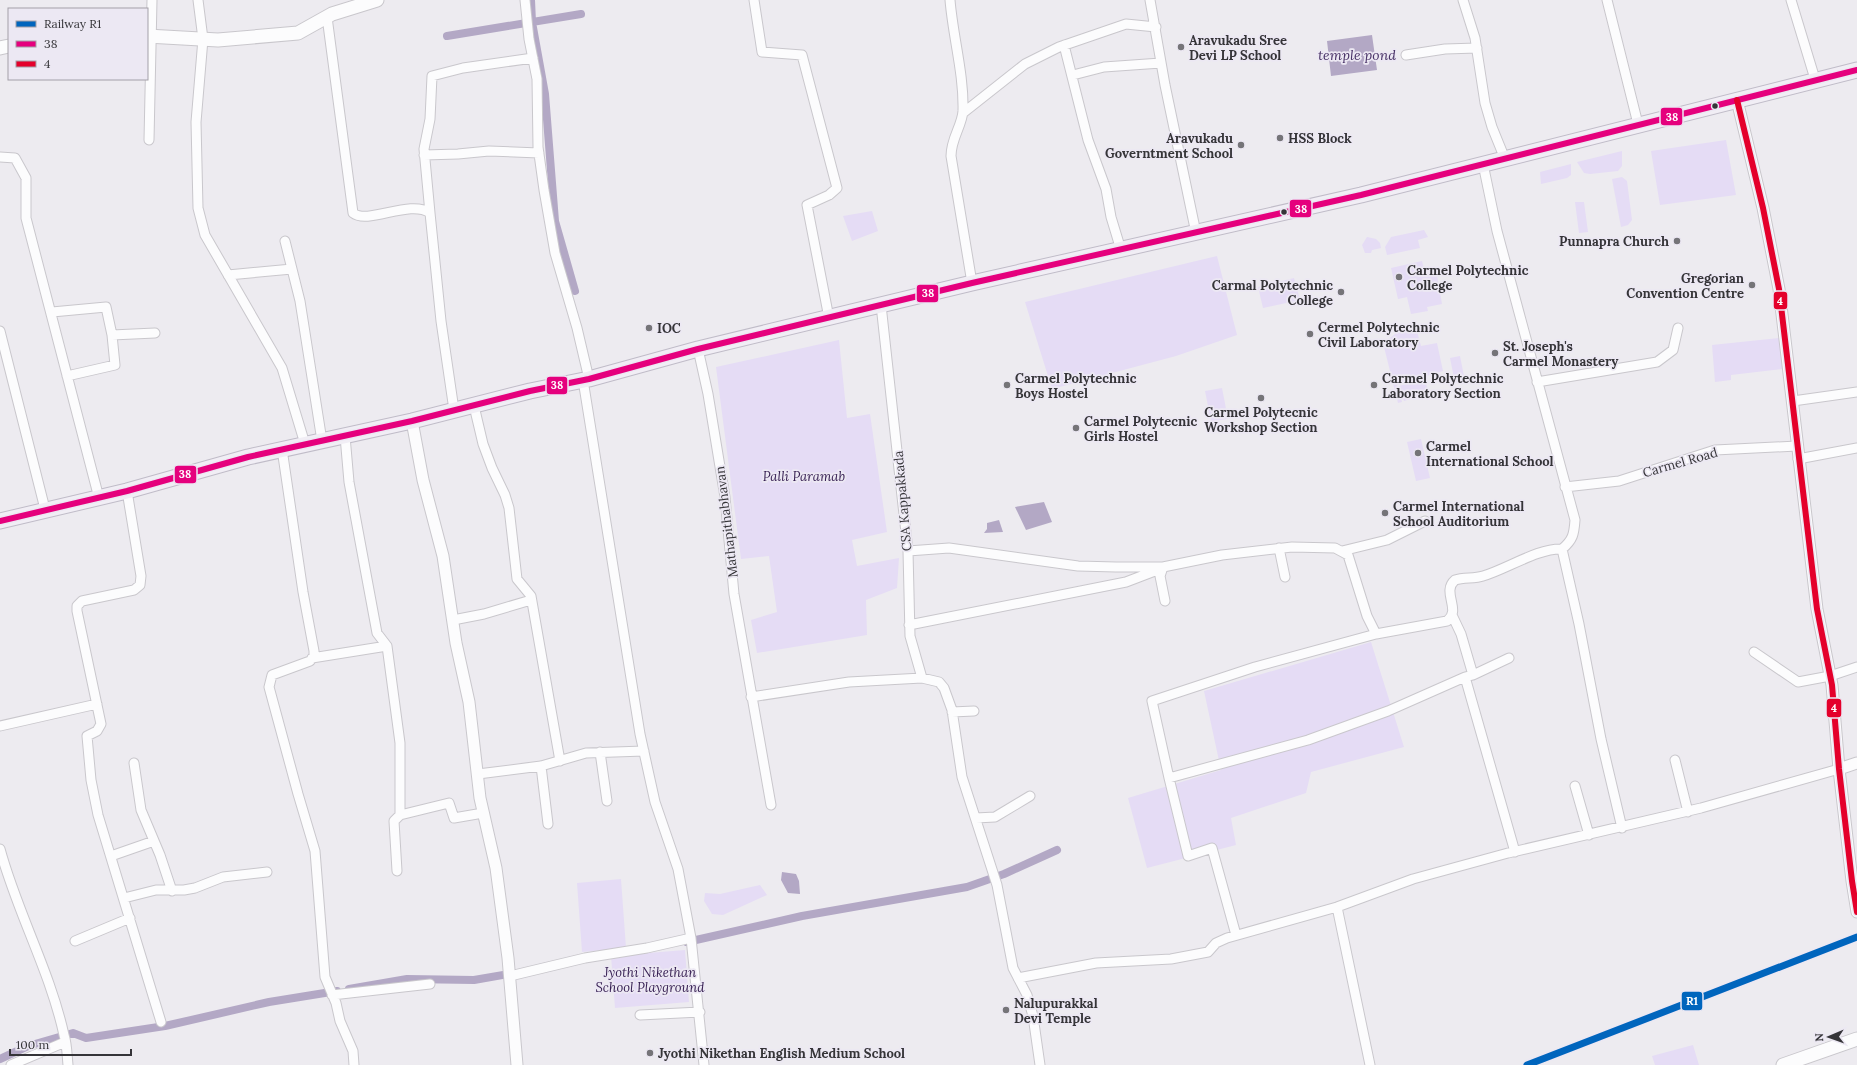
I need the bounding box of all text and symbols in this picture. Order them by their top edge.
legend [8,8,148,80]
text: Railway R1 [44,16,101,31]
place label: Aravukadu Sree Devi LP School [1189,32,1287,64]
text: 38 [44,36,58,51]
marker: Aravukadu Sree Devi LP School [1176,42,1186,52]
water label: temple pond [1318,46,1396,64]
text: 4 [44,56,51,71]
unlabelled marker [1710,101,1720,111]
line badge: 38 [1660,107,1683,126]
text: 38 [1666,110,1678,124]
place label: Aravukadu Governtment School [1105,130,1233,162]
place label: HSS Block [1288,130,1352,147]
marker: HSS Block [1275,133,1285,143]
marker: Aravukadu Governtment School [1236,140,1246,150]
line badge: 38 [1289,199,1312,218]
text: 38 [1295,202,1307,216]
unlabelled marker [1279,207,1289,217]
place label: Punnapra Church [1559,233,1669,250]
marker: Punnapra Church [1672,236,1682,246]
place label: Carmel Polytechnic College [1407,262,1529,294]
place label: Gregorian Convention Centre [1626,270,1745,302]
marker: Carmel Polytechnic College [1394,272,1404,282]
place label: Carmal Polytechnic College [1212,277,1333,309]
marker: Gregorian Convention Centre [1747,280,1757,290]
line badge: 38 [916,284,939,303]
text: 38 [922,286,934,300]
marker: Carmal Polytechnic College [1336,287,1346,297]
line badge: 4 [1773,291,1788,310]
text: 4 [1777,294,1783,308]
place label: Cermel Polytechnic Civil Laboratory [1318,319,1440,351]
place label: IOC [657,320,681,337]
marker: IOC [644,323,654,333]
marker: Cermel Polytechnic Civil Laboratory [1305,329,1315,339]
place label: St. Joseph's Carmel Monastery [1503,338,1619,370]
marker: St. Joseph's Carmel Monastery [1490,348,1500,358]
place label: Carmel Polytechnic Boys Hostel [1015,370,1137,402]
place label: Carmel Polytechnic Laboratory Section [1382,370,1504,402]
line badge: 38 [546,376,568,395]
text: 38 [551,378,563,392]
marker: Carmel Polytechnic Boys Hostel [1002,380,1012,390]
marker: Carmel Polytechnic Laboratory Section [1369,380,1379,390]
marker: Carmel Polytecnic Workshop Section [1256,393,1266,403]
place label: Carmel Polytecnic Workshop Section [1204,404,1318,436]
place label: Carmel Polytecnic Girls Hostel [1084,413,1198,445]
marker: Carmel Polytecnic Girls Hostel [1071,423,1081,433]
place label: Carmel International School [1426,438,1554,470]
street label: Carmel Road [1641,444,1720,481]
marker: Carmel International School [1413,448,1423,458]
street label: CSA Kappakkada [890,450,915,552]
line badge: 38 [174,465,197,484]
street label: Mathapithabhavan [711,465,742,579]
text: 38 [179,467,191,481]
park label: Palli Paramab [763,468,845,485]
place label: Carmel International School Auditorium [1393,498,1524,530]
marker: Carmel International School Auditorium [1380,508,1390,518]
line badge: 4 [1826,698,1842,718]
text: 4 [1831,701,1837,715]
park label: Jyothi Nikethan School Playground [595,964,705,996]
line badge: R1 [1681,991,1703,1011]
text: R1 [1686,994,1699,1008]
place label: Nalupurakkal Devi Temple [1014,995,1098,1027]
marker: Nalupurakkal Devi Temple [1001,1005,1011,1015]
north arrow [1809,1017,1849,1057]
scale bar [10,1031,131,1057]
text: N [1812,1032,1826,1042]
text: 100 m [16,1037,49,1052]
place label: Jyothi Nikethan English Medium School [658,1045,905,1062]
marker: Jyothi Nikethan English Medium School [645,1048,655,1058]

